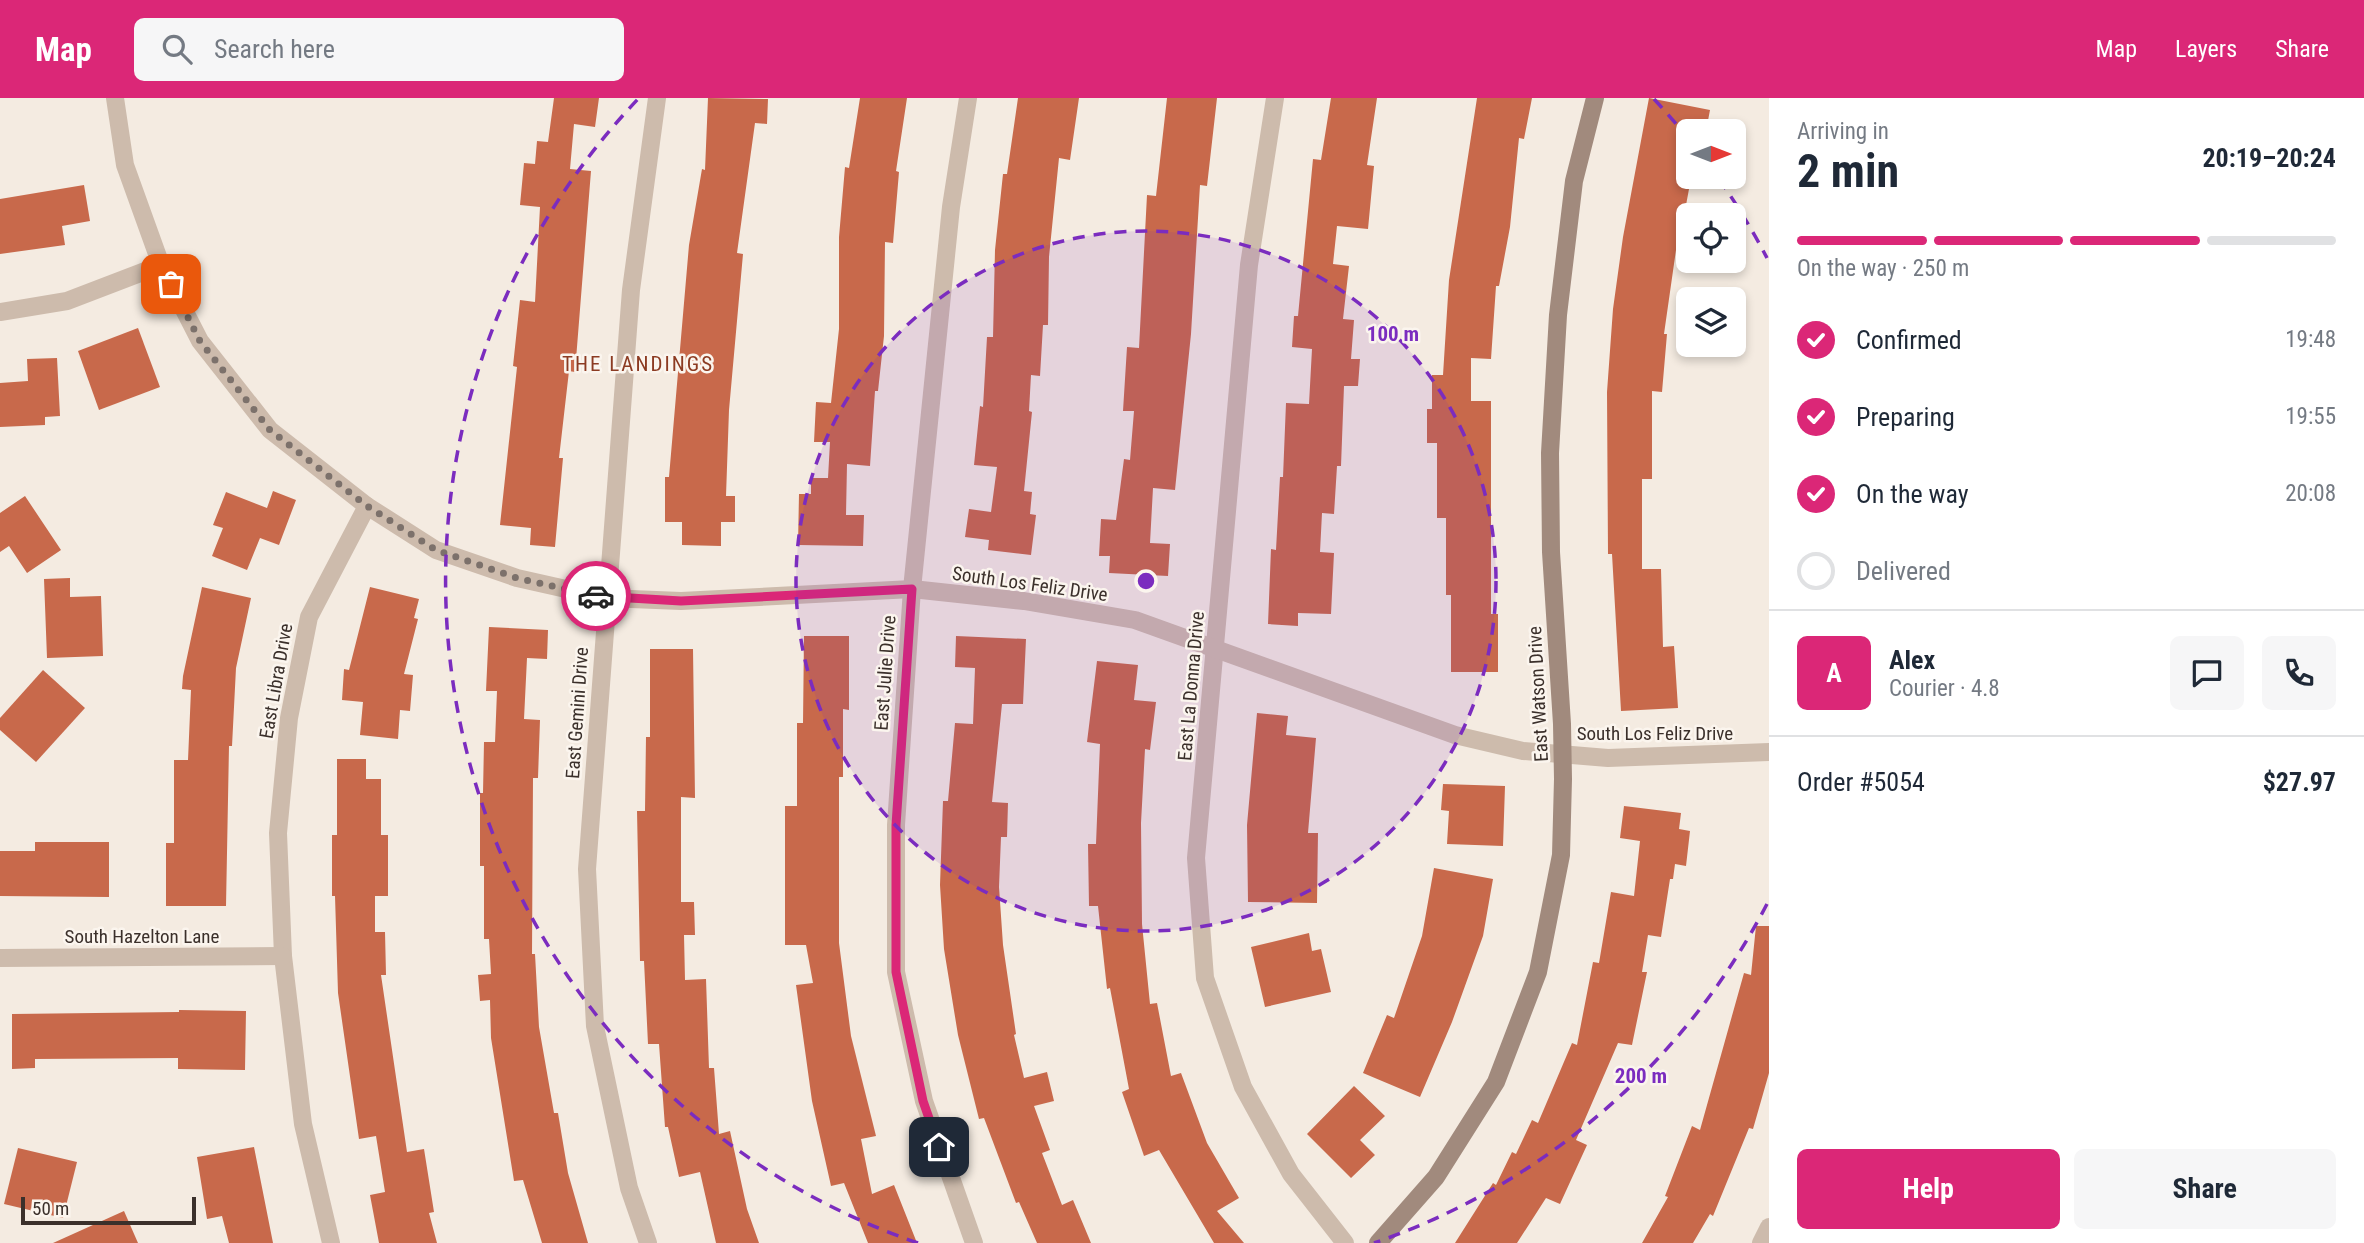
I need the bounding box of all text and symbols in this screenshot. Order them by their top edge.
search box [134,18,624,81]
text: Map [35,30,92,69]
icon: search [158,30,196,68]
text: Search here [214,34,335,64]
text: Map [2096,35,2137,63]
text: Layers [2175,35,2237,63]
text: Share [2275,35,2329,63]
text: Arriving in [1797,118,1889,145]
north arrow [1676,119,1746,189]
map controls [1676,119,1746,357]
text: 20:19–20:24 [2202,143,2336,173]
text: 2 min [1797,144,1899,198]
button: locate [1676,203,1746,273]
pin [141,254,201,314]
text: On the way · 250 m [1797,255,1969,282]
icon: bag [152,265,190,303]
button: layers [1676,287,1746,357]
icon: check [1797,321,1835,359]
text: 100 m [1367,322,1419,346]
text: Confirmed [1856,325,1962,355]
text: 19:48 [2285,326,2336,353]
district label: THE LANDINGS [562,352,714,376]
icon: check [1797,398,1835,436]
text: Preparing [1856,402,1955,432]
text: 19:55 [2285,403,2336,430]
icon: check [1797,475,1835,513]
text: On the way [1856,479,1969,509]
text: 20:08 [2285,480,2336,507]
text: Delivered [1856,556,1951,586]
courier [561,561,631,631]
street label: South Los Feliz Drive [951,562,1109,606]
centre of rings [1134,569,1158,593]
icon: car [577,577,615,615]
street label: East La Donna Drive [1173,610,1209,762]
street label: East Julie Drive [870,615,901,731]
street label: East Libra Drive [255,621,297,740]
street label: East Watson Drive [1523,626,1553,762]
button: chat [2170,636,2244,710]
button: phone [2262,636,2336,710]
text: Alex [1889,645,1935,675]
street label: East Gemini Drive [561,646,593,780]
text: A [1826,658,1842,688]
text: Courier · 4.8 [1889,675,2000,702]
street label: South Los Feliz Drive [1577,722,1733,745]
text: Order #5054 [1797,767,1925,797]
text: $27.97 [2263,767,2336,797]
street label: South Hazelton Lane [65,925,220,948]
text: 200 m [1615,1064,1667,1088]
pin [909,1117,969,1177]
icon: home [920,1128,958,1166]
button: Help [1797,1149,2060,1229]
button: Share [2074,1149,2336,1229]
scale bar [21,1194,196,1226]
text: 50 m [32,1197,69,1220]

